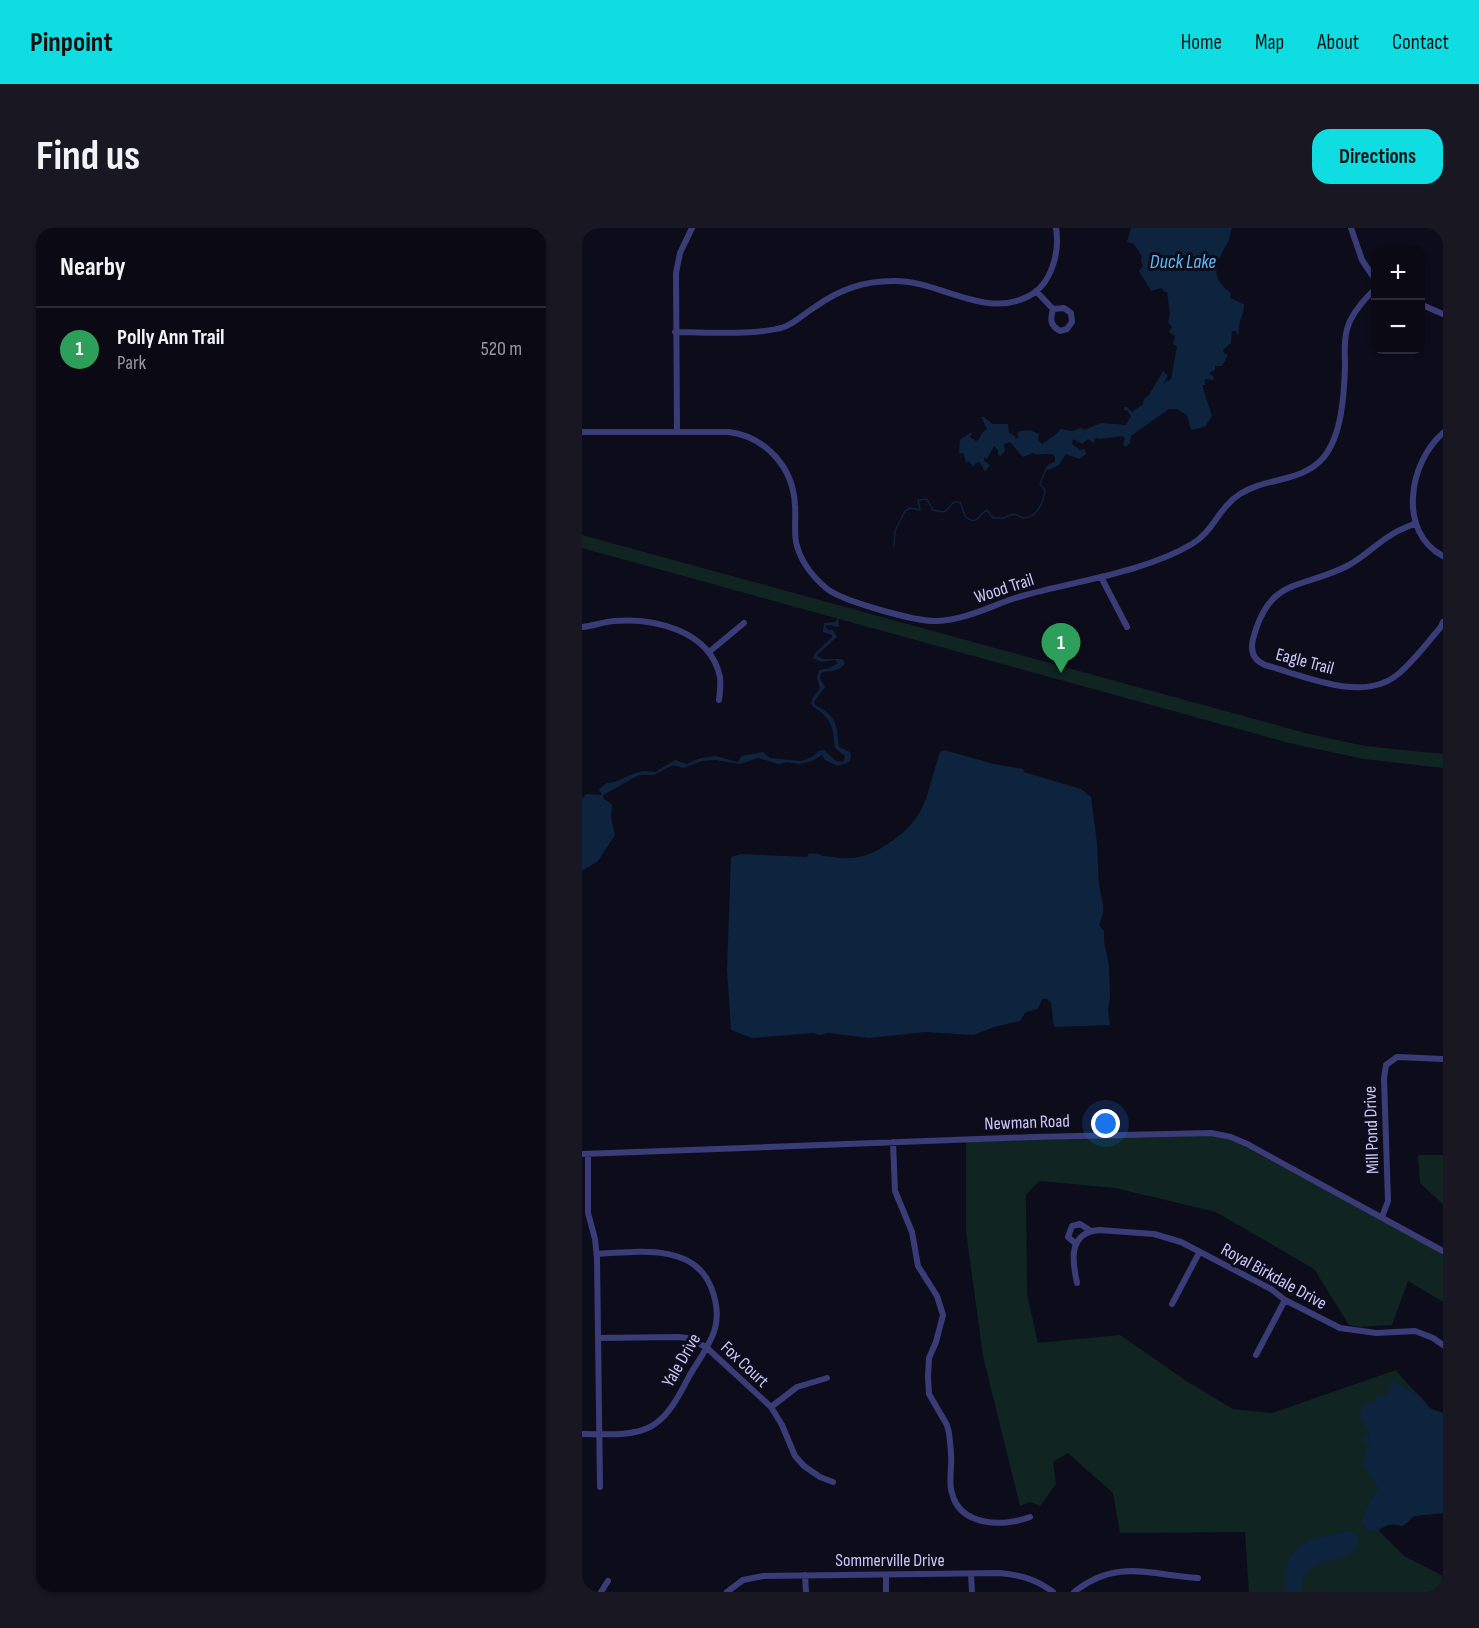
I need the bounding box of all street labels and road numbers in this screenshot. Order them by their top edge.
street label: Wood Trail [972,569,1037,608]
street label: Eagle Trail [1274,644,1336,679]
street label: Mill Pond Drive [1359,1086,1384,1174]
street label: Newman Road [984,1111,1070,1134]
street label: Royal Birkdale Drive [1217,1239,1330,1314]
street label: Yale Drive [658,1330,705,1391]
street label: Fox Court [716,1337,773,1392]
street label: Sommerville Drive [835,1550,945,1571]

